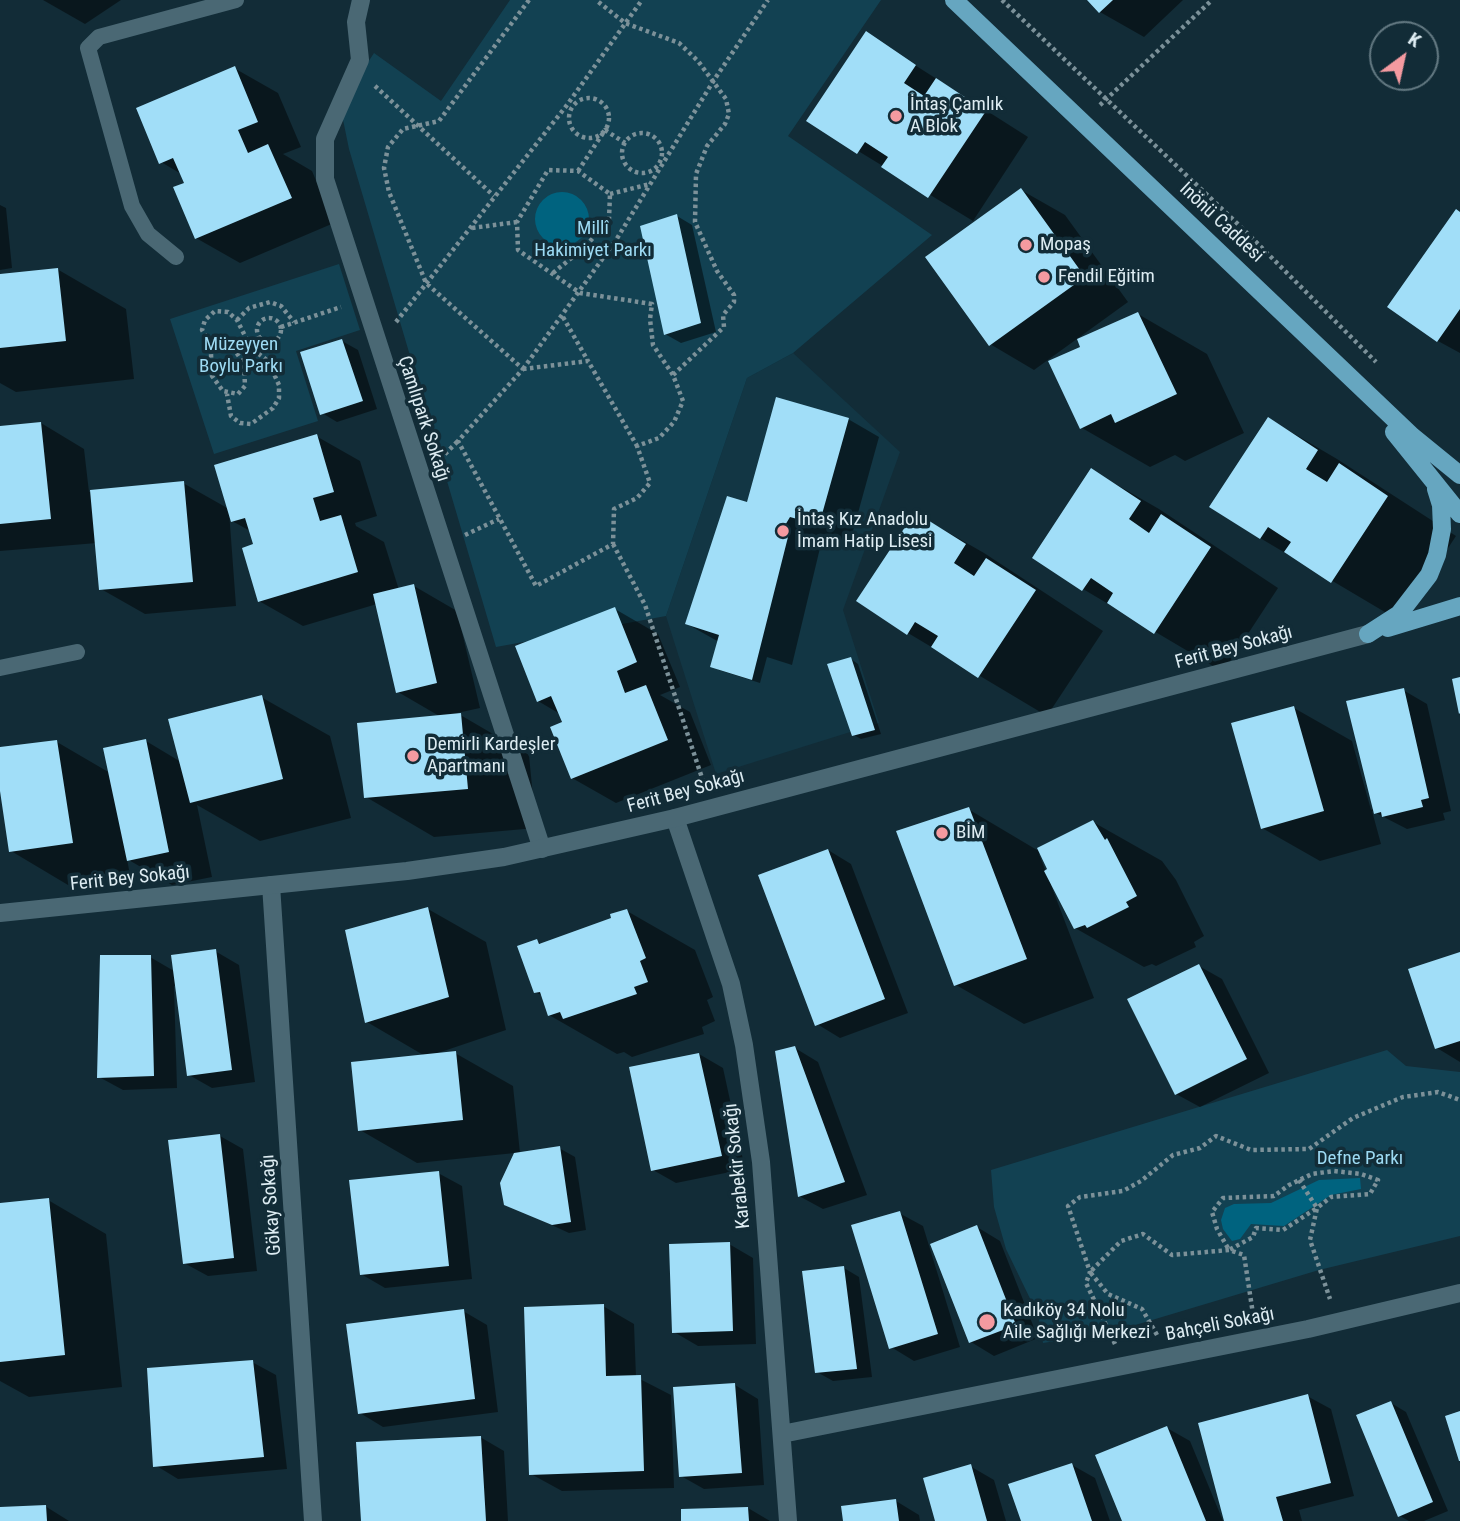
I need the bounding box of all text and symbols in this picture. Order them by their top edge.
north arrow [1369,21,1439,91]
text: K [1404,27,1425,52]
place label: İntaş Çamlık A Blok [910,94,1003,138]
marker: İntaş Çamlık A Blok [888,108,904,124]
street label: İnönü Caddesi [1174,178,1268,268]
park label: Millî Hakimiyet Parkı [534,218,652,262]
place label: Mopaş [1040,234,1091,256]
marker: Mopaş [1018,237,1034,253]
place label: Fendil Eğitim [1058,266,1155,288]
marker: Fendil Eğitim [1036,269,1052,285]
park label: Müzeyyen Boylu Parkı [199,334,283,378]
street label: Çamlıpark Sokağı [392,353,454,485]
place label: İntaş Kız Anadolu İmam Hatip Lisesi [797,509,932,553]
marker: İntaş Kız Anadolu İmam Hatip Lisesi [775,523,791,539]
street label: Ferit Bey Sokağı [1173,621,1295,675]
place label: Demirli Kardeşler Apartmanı [427,734,555,778]
marker: Demirli Kardeşler Apartmanı [405,748,421,764]
street label: Ferit Bey Sokağı [625,765,747,819]
place label: BİM [956,822,985,844]
marker: BİM [934,825,950,841]
street label: Ferit Bey Sokağı [69,861,191,897]
street label: Karabekir Sokağı [720,1102,756,1230]
park label: Defne Parkı [1317,1148,1403,1170]
street label: Gökay Sokağı [257,1154,287,1256]
place label: Kadıköy 34 Nolu Aile Sağlığı Merkezi [1003,1300,1150,1344]
street label: Bahçeli Sokağı [1164,1303,1276,1347]
marker: Kadıköy 34 Nolu Aile Sağlığı Merkezi [977,1312,997,1332]

